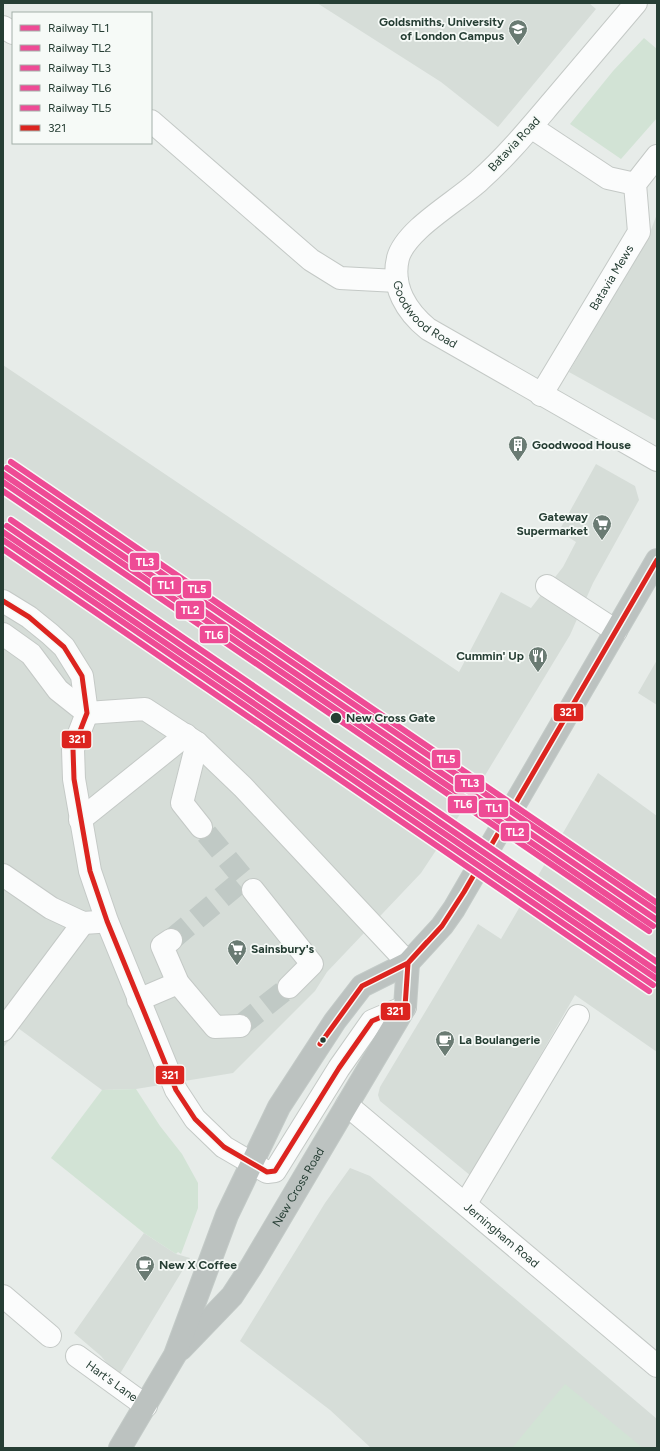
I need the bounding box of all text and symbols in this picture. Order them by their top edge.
legend [12,12,152,144]
place label: Goldsmiths, University of London Campus [379,15,504,43]
school or university icon: Goldsmiths, University of London Campus [507,18,529,46]
text: Railway TL1 [48,21,109,35]
text: Railway TL2 [48,41,111,55]
text: Railway TL3 [48,61,111,75]
text: Railway TL6 [48,81,111,95]
text: Railway TL5 [48,101,111,115]
street label: Batavia Road [485,114,543,174]
text: 321 [48,121,66,135]
street label: Batavia Mews [587,242,637,313]
street label: Goodwood Road [390,279,460,351]
building icon: Goodwood House [507,434,529,462]
place label: Goodwood House [532,438,631,452]
place label: Gateway Supermarket [516,510,588,538]
supermarket icon: Gateway Supermarket [591,513,613,541]
line badge: TL3 [129,552,160,571]
text: TL3 [136,556,154,569]
line badge: TL1 [151,576,182,595]
text: TL1 [158,579,174,592]
line badge: TL5 [182,580,212,599]
text: TL5 [188,583,206,596]
line badge: TL2 [175,600,205,620]
text: TL2 [181,604,199,617]
line badge: TL6 [199,625,229,644]
text: TL6 [205,629,224,642]
restaurant icon: Cummin' Up [527,645,549,673]
place label: Cummin' Up [456,649,524,663]
line badge: 321 [553,703,584,722]
text: 321 [559,706,577,719]
marker: New Cross Gate [329,711,343,725]
place label: New Cross Gate [346,711,436,725]
line badge: 321 [61,730,92,749]
text: 321 [68,733,86,746]
line badge: TL5 [431,749,461,769]
text: TL5 [437,753,455,766]
line badge: TL3 [454,774,485,793]
text: TL3 [461,777,479,790]
line badge: TL6 [447,795,478,814]
text: TL6 [454,798,473,811]
line badge: TL1 [478,799,509,818]
text: TL1 [486,802,502,815]
line badge: TL2 [500,822,530,842]
text: TL2 [506,826,524,839]
supermarket icon: Sainsbury's [226,938,248,966]
place label: Sainsbury's [251,942,315,956]
line badge: 321 [380,1002,411,1021]
text: 321 [386,1005,404,1018]
cafe icon: La Boulangerie [434,1029,456,1057]
place label: La Boulangerie [459,1033,541,1047]
unlabelled marker [318,1035,328,1045]
line badge: 321 [155,1065,185,1085]
text: 321 [161,1069,179,1082]
street label: New Cross Road [269,1145,327,1229]
street label: Jerningham Road [461,1200,542,1271]
cafe icon: New X Coffee [134,1254,156,1282]
place label: New X Coffee [159,1258,237,1272]
street label: Hart's Lane [83,1358,141,1405]

